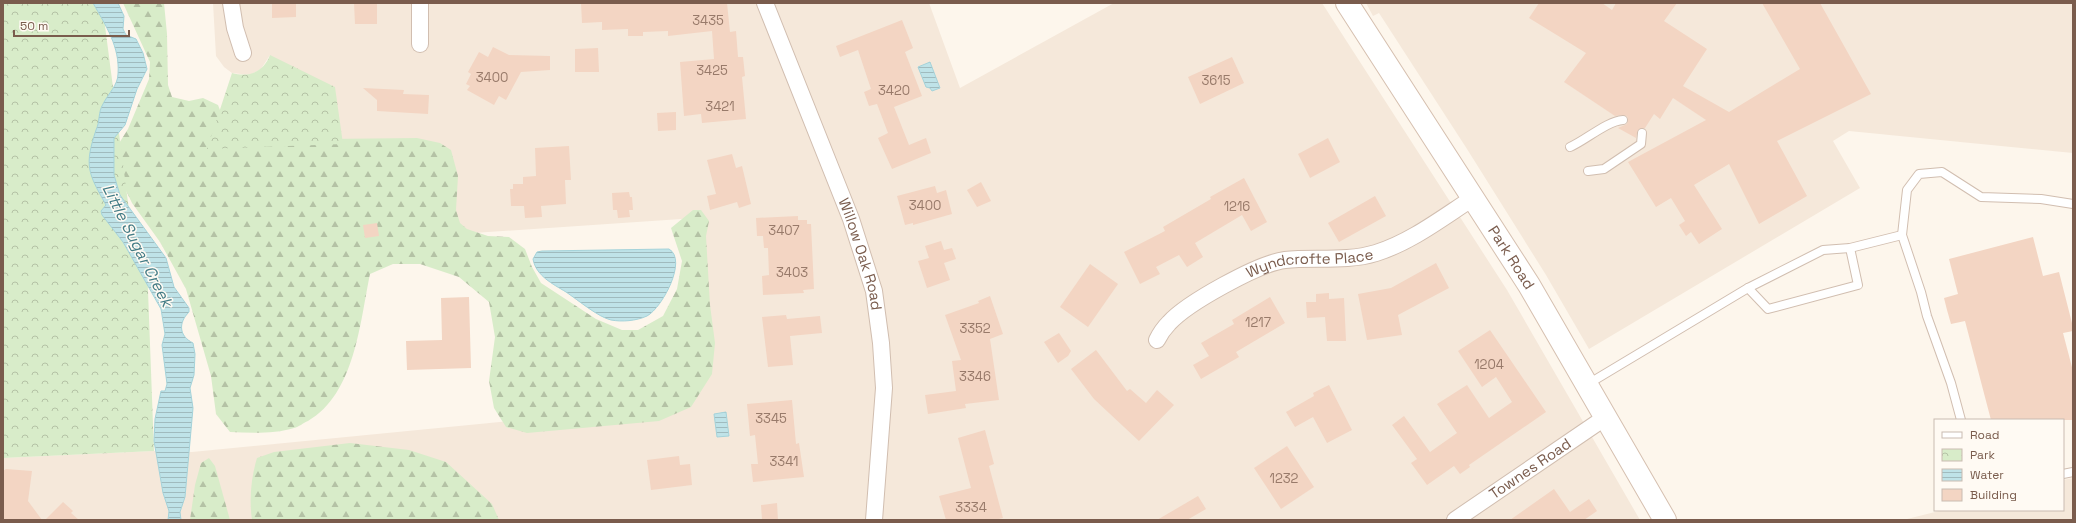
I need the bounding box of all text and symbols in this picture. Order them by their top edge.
scale bar [14,12,129,38]
house number: 3435 [692,12,724,29]
text: 50 m [20,18,48,34]
house number: 3425 [696,62,728,79]
house number: 3400 [476,69,508,86]
house number: 3615 [1201,72,1231,89]
house number: 3420 [878,82,910,99]
house number: 3421 [705,98,735,115]
water label: Little Sugar Creek [97,180,179,312]
street label: Willow Oak Road [835,195,886,311]
house number: 3400 [909,197,941,214]
house number: 1216 [1224,198,1250,215]
house number: 3407 [768,222,800,239]
street label: Park Road [1484,222,1539,293]
street label: Wyndcrofte Place [1243,244,1375,282]
house number: 3403 [776,264,808,281]
house number: 1217 [1245,314,1271,331]
house number: 3352 [959,320,991,337]
house number: 1204 [1474,356,1504,373]
house number: 3346 [959,368,991,385]
house number: 3345 [755,410,787,427]
legend [1934,419,2064,511]
text: Road [1970,427,1999,443]
street label: Townes Road [1485,434,1575,503]
text: Park [1970,447,1995,463]
house number: 3341 [770,453,798,470]
text: Water [1970,467,2004,483]
house number: 1232 [1270,470,1299,487]
text: Building [1970,487,2017,503]
house number: 3334 [955,499,987,516]

